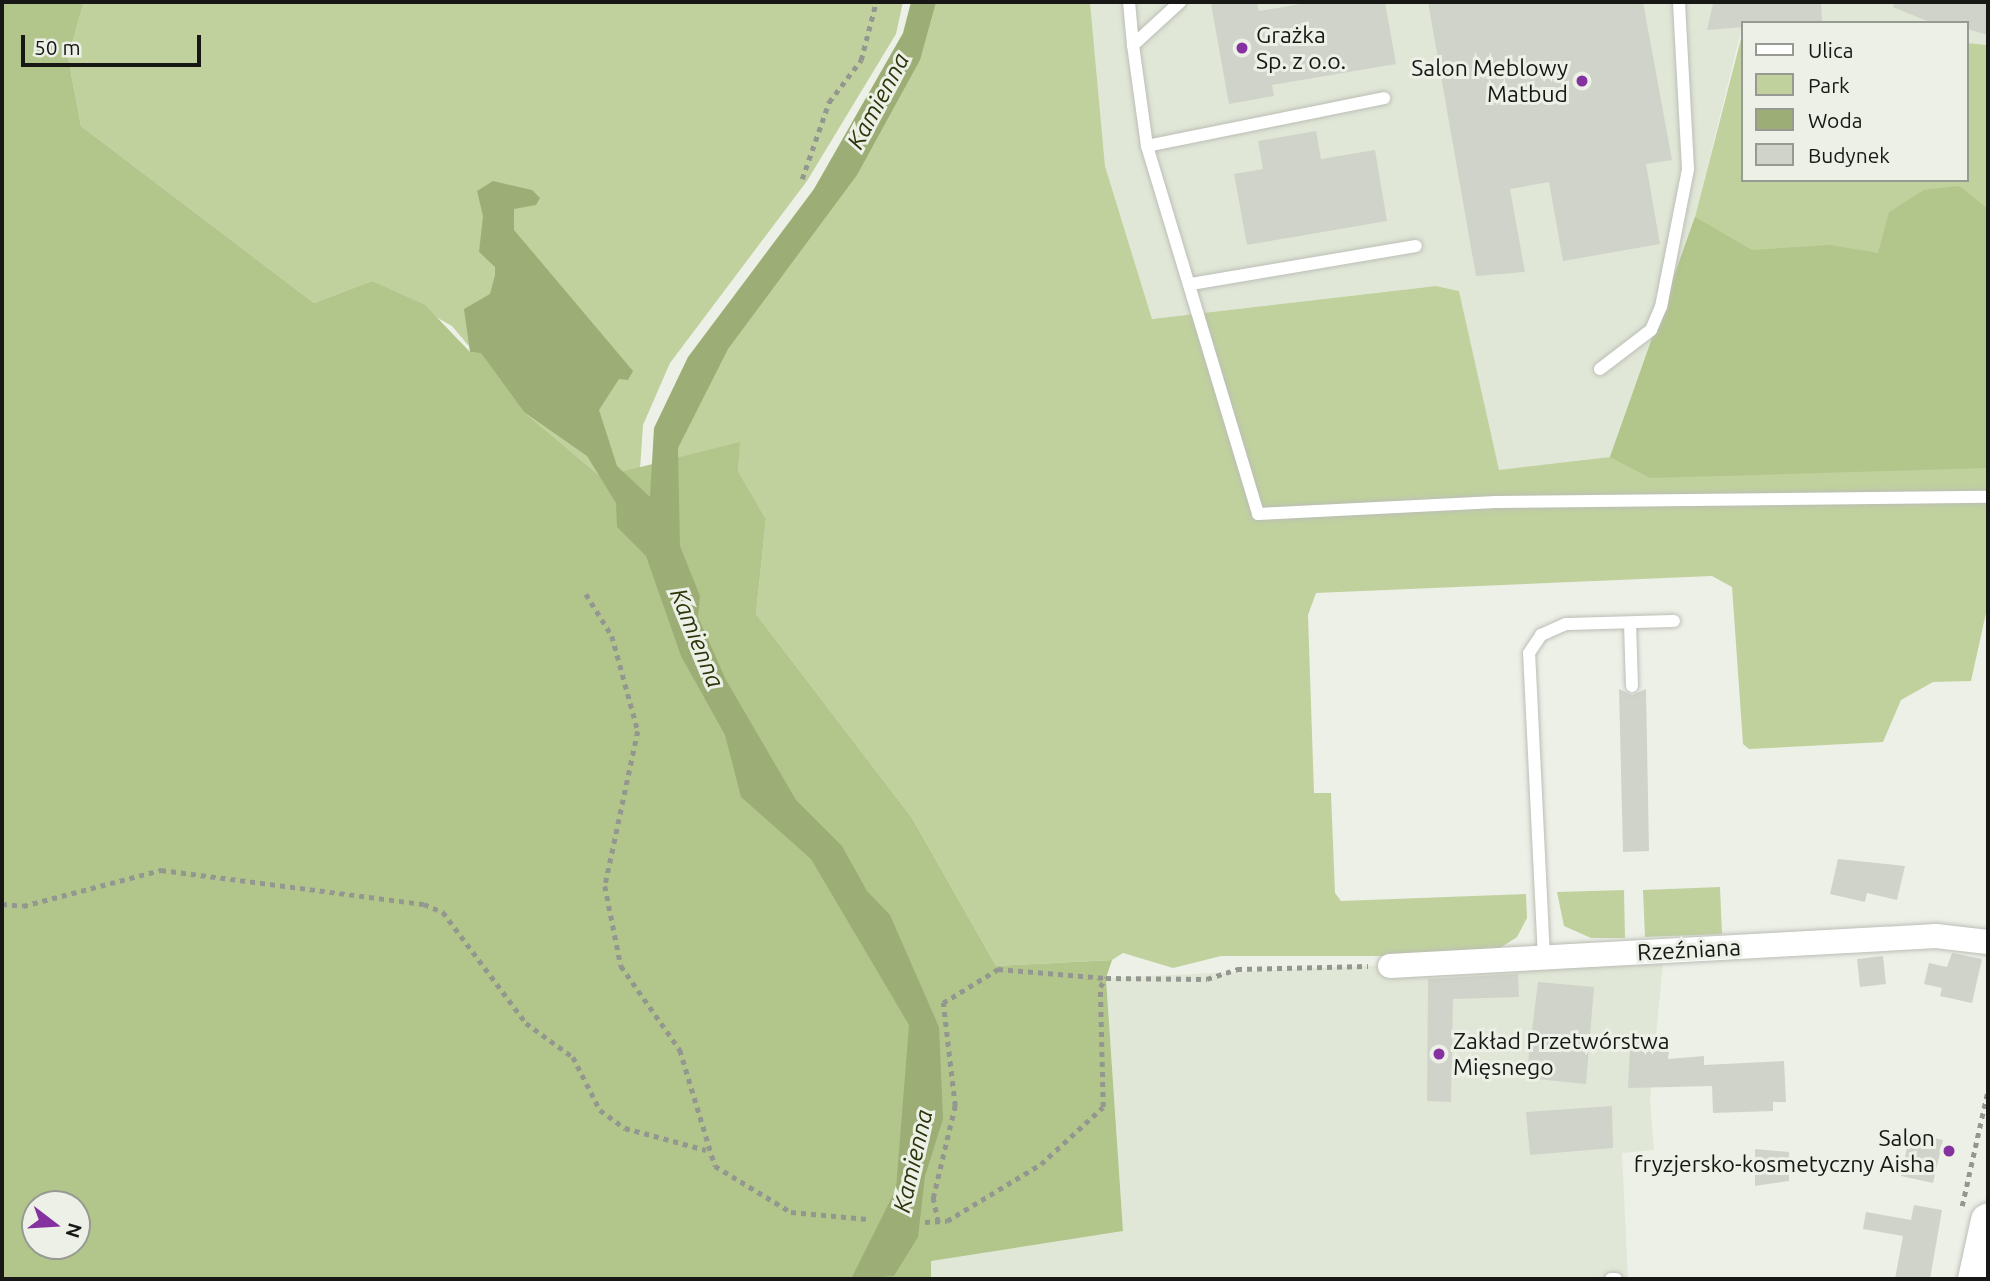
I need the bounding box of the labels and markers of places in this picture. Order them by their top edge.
place label: Grażka Sp. z o.o. [1256,21,1346,75]
marker: Grażka Sp. z o.o. [1234,40,1250,56]
place label: Salon Meblowy Matbud [1411,54,1568,108]
marker: Salon Meblowy Matbud [1574,73,1590,89]
place label: Zakład Przetwórstwa Mięsnego [1453,1027,1670,1081]
marker: Zakład Przetwórstwa Mięsnego [1431,1046,1447,1062]
place label: Salon fryzjersko-kosmetyczny Aisha [1634,1124,1935,1178]
marker: Salon fryzjersko-kosmetyczny Aisha [1941,1143,1957,1159]

